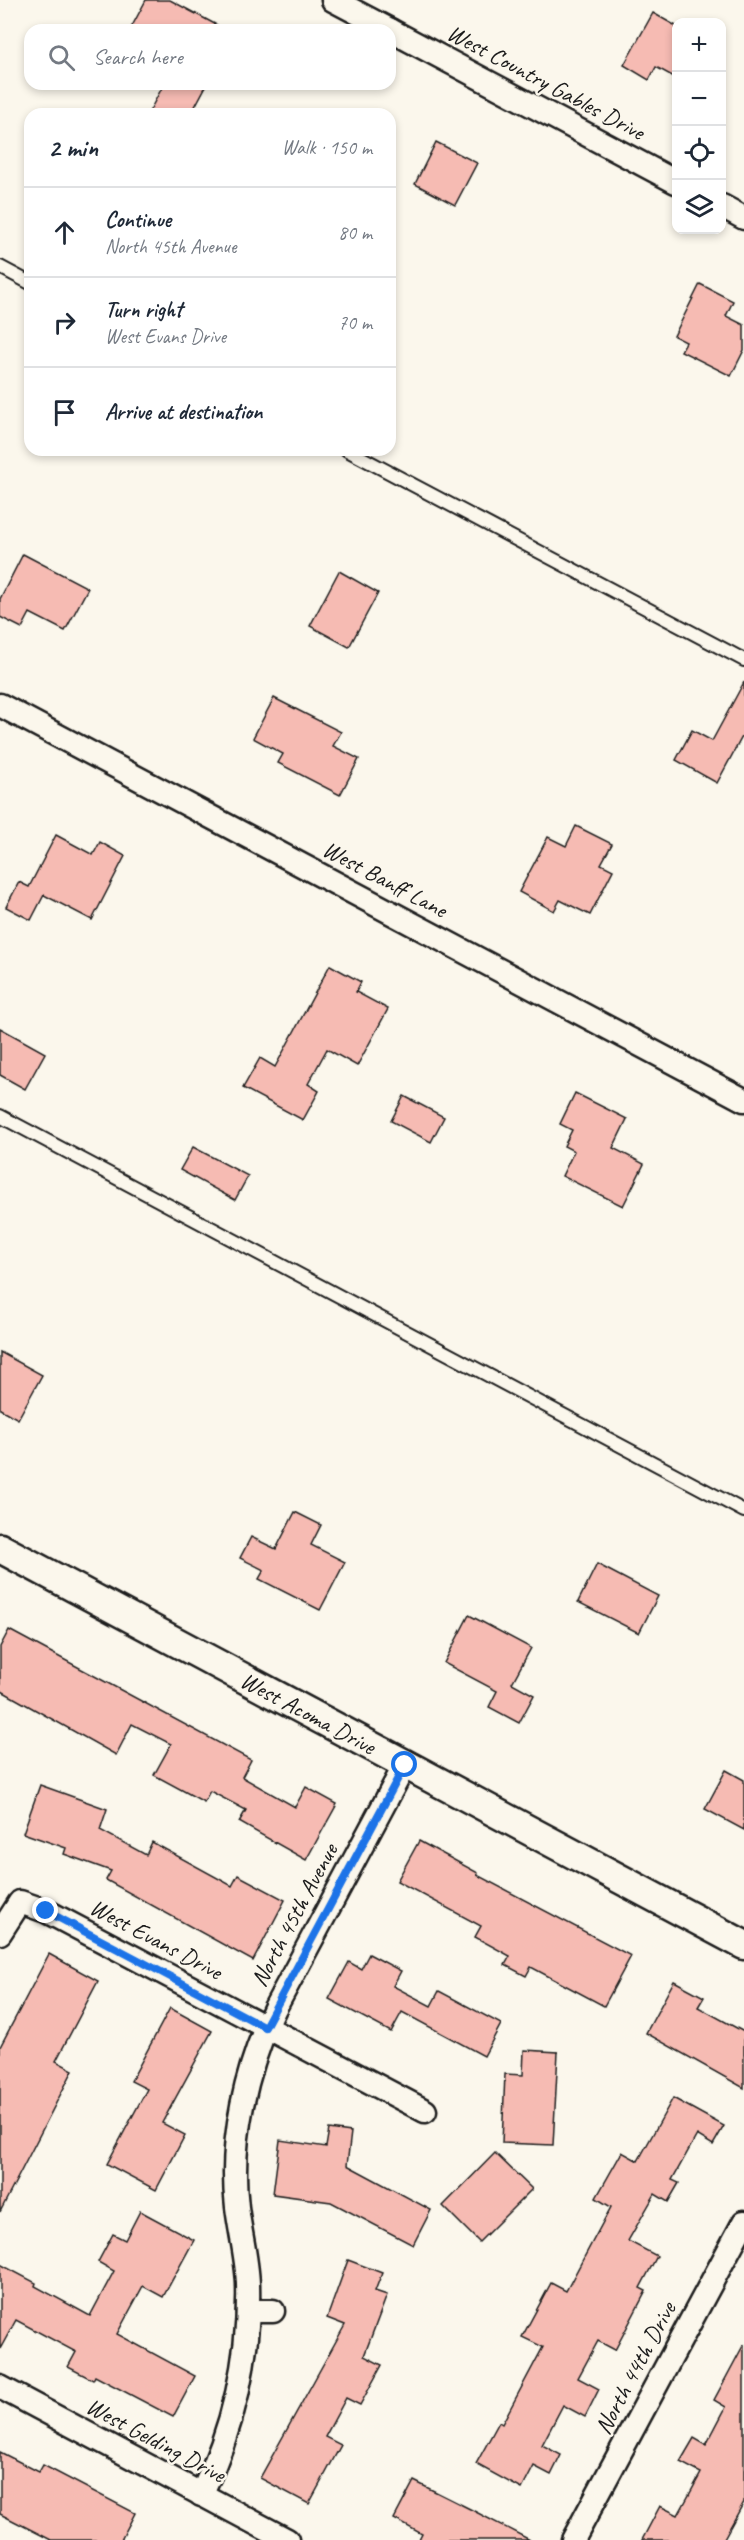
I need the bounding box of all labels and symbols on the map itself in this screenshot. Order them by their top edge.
street label: West Country Gables Drive [442,17,652,148]
street label: West Banff Lane [318,834,454,925]
street label: West Acoma Drive [235,1665,383,1762]
route start [391,1751,417,1777]
street label: North 45th Avenue [244,1836,345,1992]
street label: West Evans Drive [85,1892,229,1987]
route end [32,1897,58,1923]
street label: North 44th Drive [588,2295,683,2439]
street label: West Gelding Drive [81,2391,233,2490]

